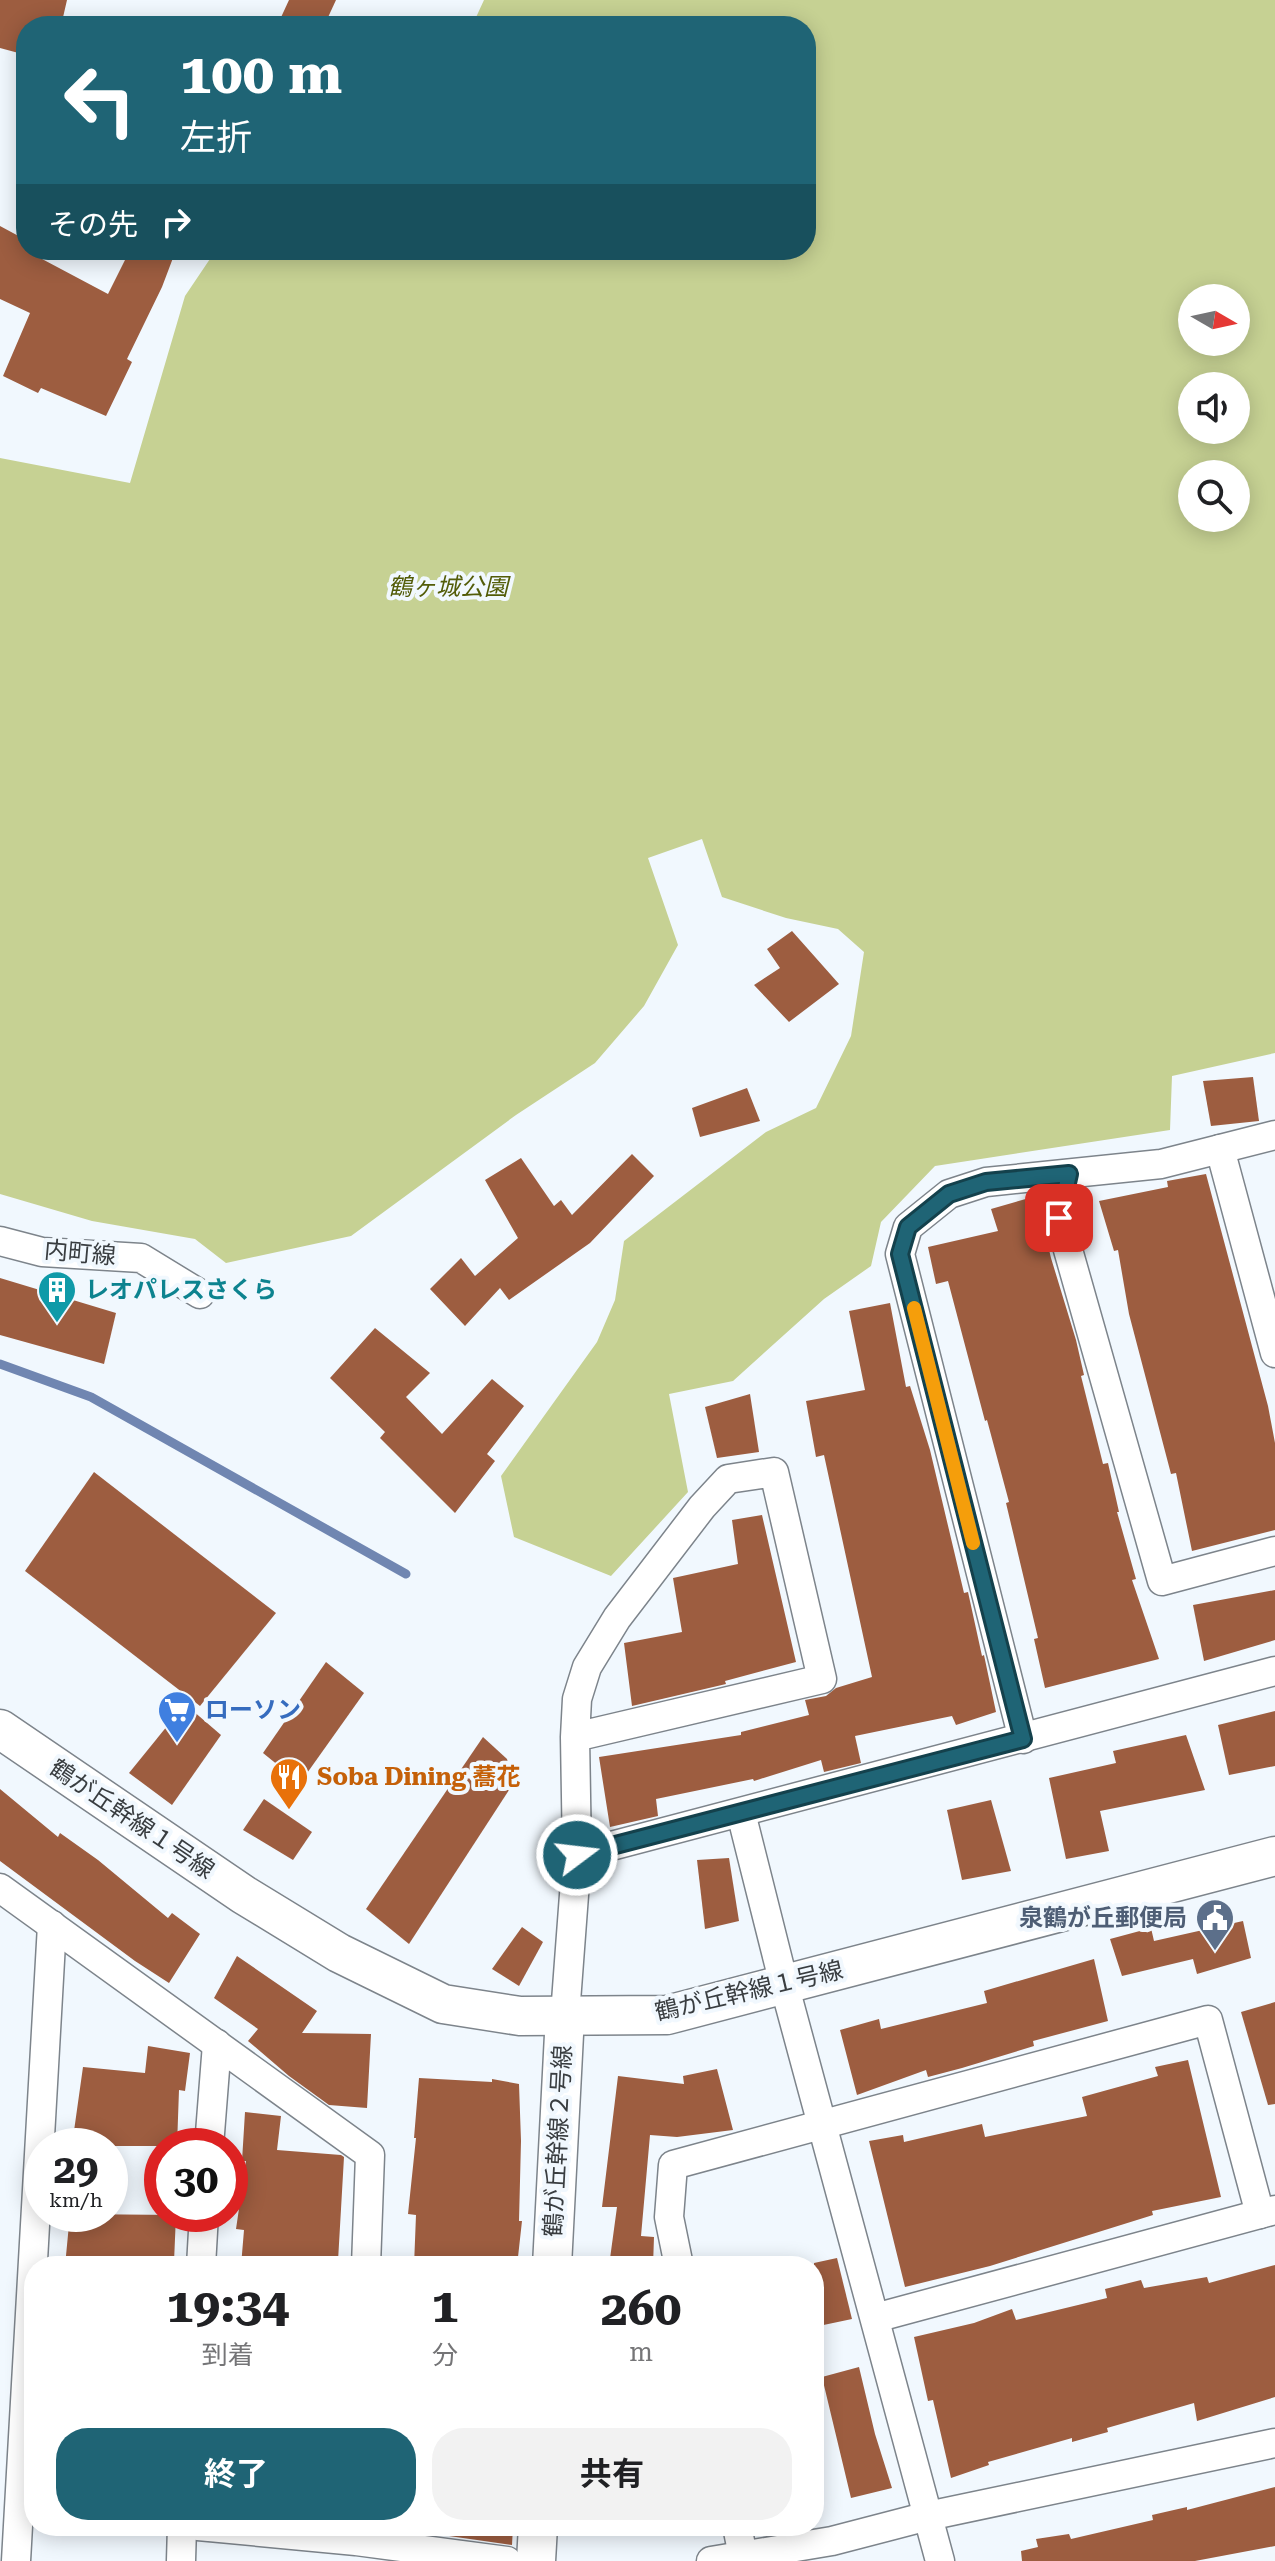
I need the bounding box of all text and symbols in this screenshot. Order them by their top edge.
text: 100 m [180,41,342,107]
icon: left [48,48,152,152]
text: 左折 [180,117,252,159]
icon: right [154,200,198,244]
text: その先 [48,207,138,242]
north arrow [1178,284,1250,356]
map controls [1178,284,1250,532]
button: sound [1178,372,1250,444]
button: search [1178,460,1250,532]
park label: 鶴ヶ城公園 [388,573,511,601]
pin [1025,1184,1093,1252]
icon: arrive [1037,1196,1081,1240]
street label: 内町線 [43,1236,117,1270]
building icon: レオパレスさくら [36,1269,78,1324]
place label: レオパレスさくら [85,1276,277,1304]
supermarket icon: ローソン [156,1689,198,1744]
place label: ローソン [205,1696,301,1724]
street label: 鶴が丘幹線１号線 [45,1754,219,1884]
restaurant icon: Soba Dining 蕎花 [268,1756,310,1811]
place label: Soba Dining 蕎花 [317,1763,520,1791]
position arrow [535,1813,619,1897]
public building icon: 泉鶴が丘郵便局 [1194,1897,1236,1952]
place label: 泉鶴が丘郵便局 [1019,1904,1187,1932]
street label: 鶴が丘幹線１号線 [652,1956,846,2026]
street label: 鶴が丘幹線２号線 [539,2044,577,2238]
speed limit sign: 30 [144,2128,248,2232]
text: 29 [54,2146,98,2193]
text: km/h [49,2188,103,2212]
text: 19:34 [166,2278,289,2334]
text: 1 [431,2278,458,2334]
text: 260 [601,2281,681,2337]
text: m [629,2337,653,2367]
text: 到着 [202,2340,254,2370]
text: 分 [432,2340,458,2370]
button: 終了 [56,2428,416,2520]
button: 共有 [432,2428,792,2520]

